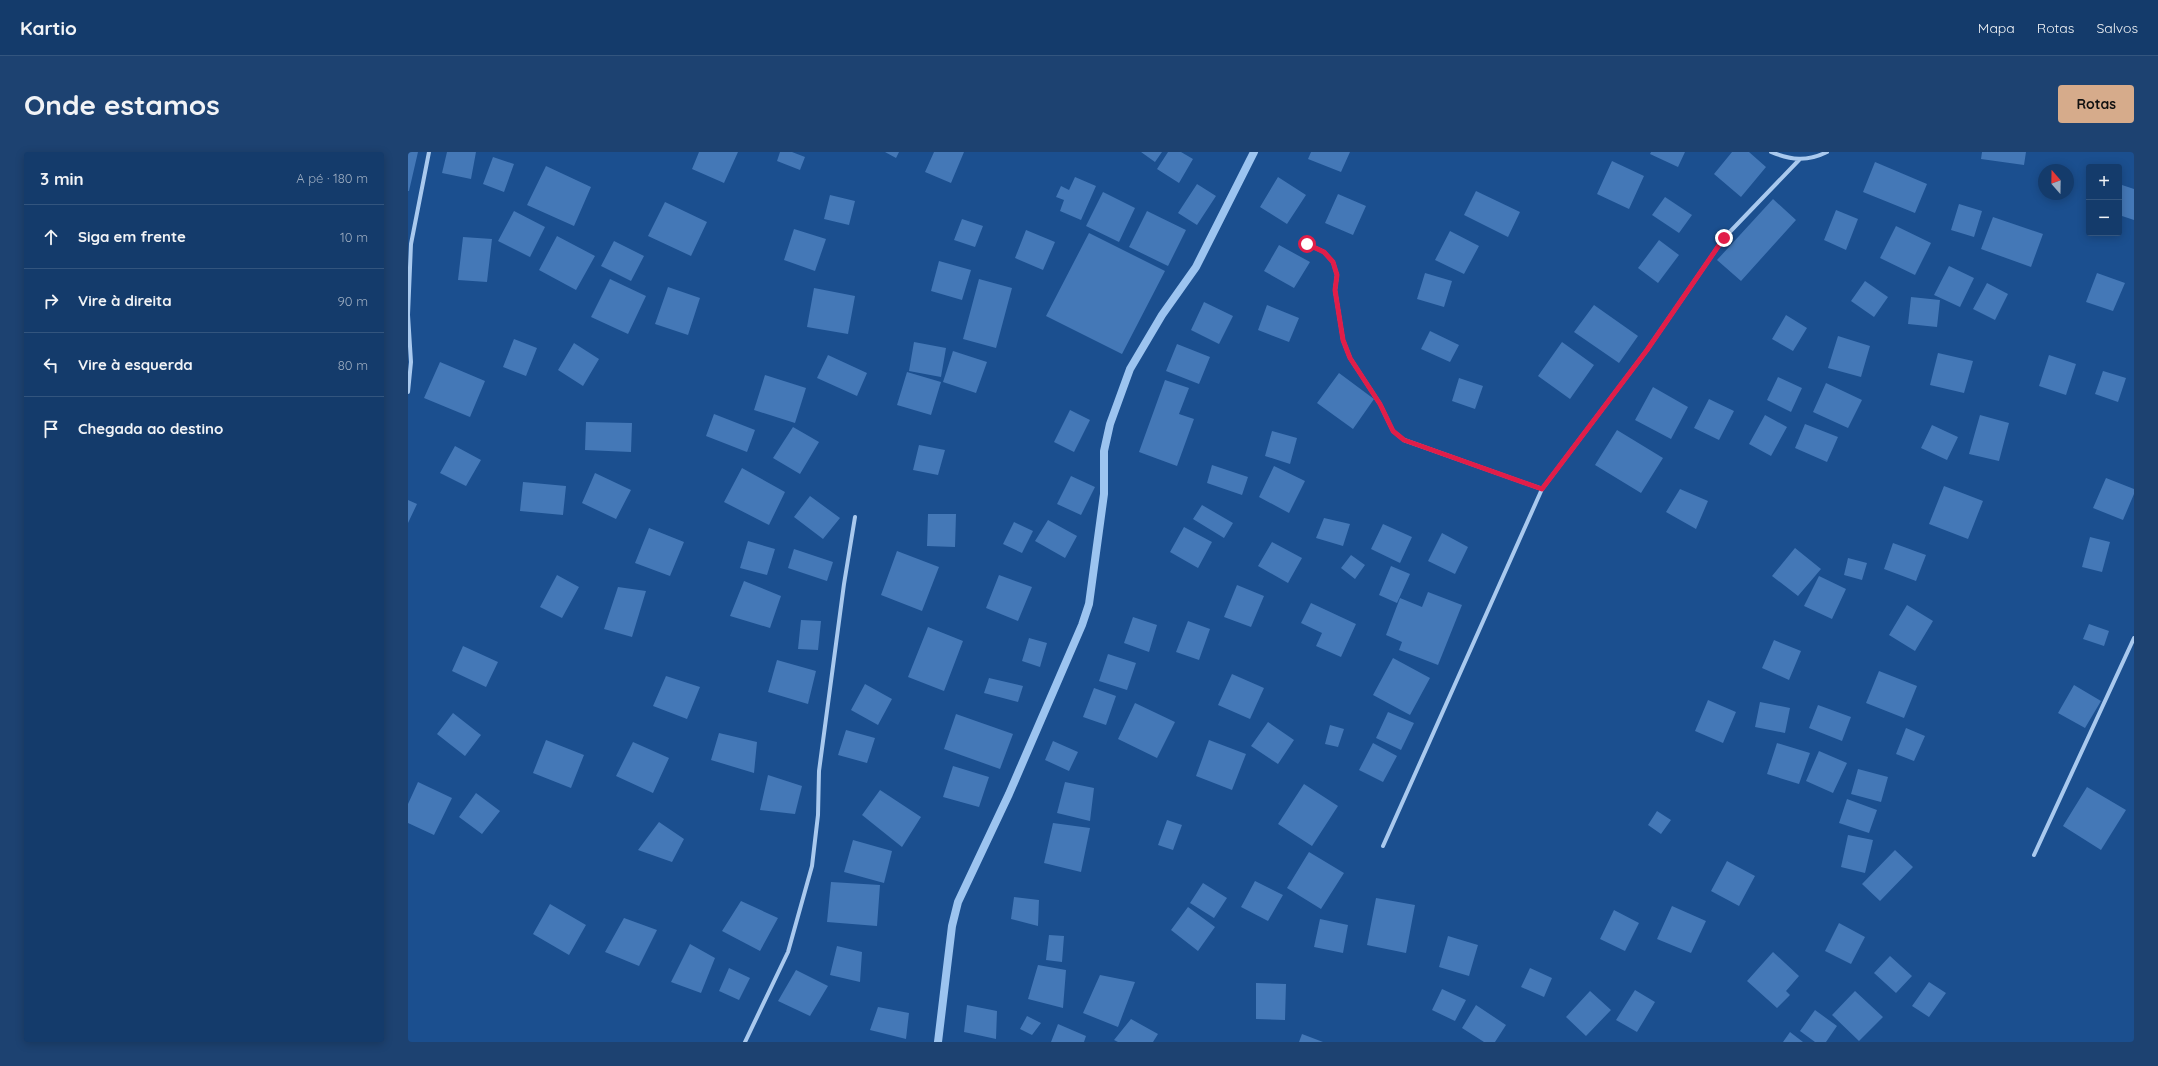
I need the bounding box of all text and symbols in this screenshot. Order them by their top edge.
text: Kartio [20,16,77,40]
text: Mapa [1978,19,2015,37]
text: Rotas [2037,19,2074,37]
text: Salvos [2096,19,2138,37]
button: Rotas [2058,85,2134,123]
text: Onde estamos [24,87,220,122]
north arrow [2038,164,2074,200]
map controls [2086,164,2122,236]
button: + [2086,164,2122,200]
text: 3 min [40,168,84,189]
text: A pé · 180 m [296,170,368,186]
button: − [2086,200,2122,236]
icon: ahead [40,226,62,248]
text: Siga em frente [78,227,186,246]
text: 10 m [340,229,368,245]
route end [1715,229,1733,247]
route start [1298,235,1316,253]
icon: right [40,290,62,312]
text: Vire à direita [78,291,172,310]
text: 90 m [338,293,368,309]
icon: left [40,354,62,376]
text: Vire à esquerda [78,355,193,374]
text: 80 m [338,357,368,373]
icon: arrive [40,418,62,440]
text: Chegada ao destino [78,419,223,438]

